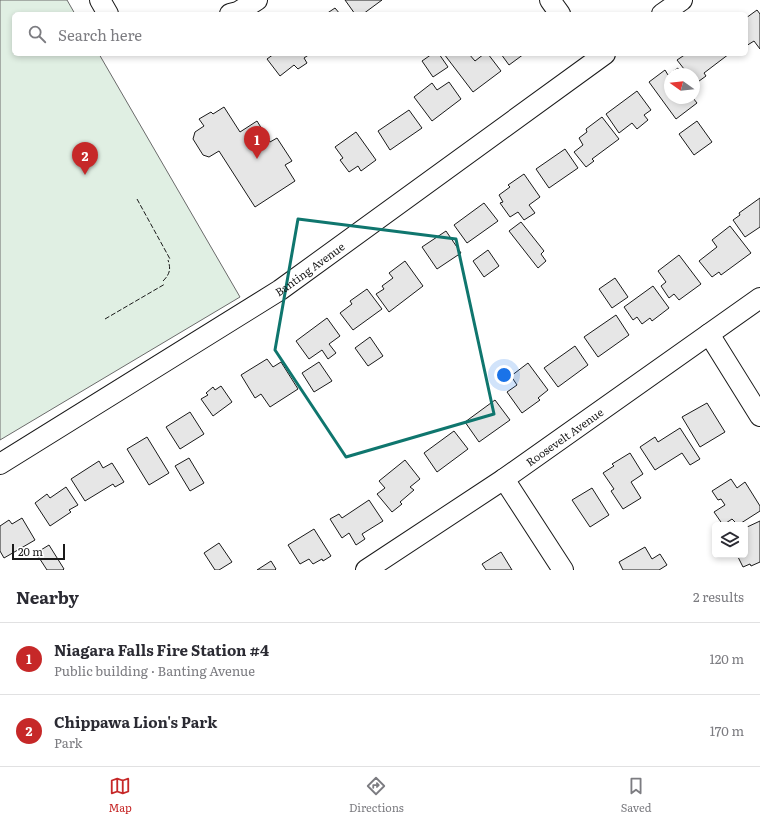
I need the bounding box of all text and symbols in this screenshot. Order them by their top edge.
search box [12,12,748,56]
icon: search [26,23,48,45]
text: Search here [58,23,142,46]
north arrow [664,68,700,104]
pin: 1 [244,126,270,159]
pin: 2 [72,142,98,175]
street label: Banting Avenue [272,238,348,299]
your location [494,365,514,385]
street label: Roosevelt Avenue [522,403,606,469]
map controls [712,522,748,558]
button: layers [712,522,748,558]
scale bar [12,542,65,561]
text: 20 m [18,543,43,559]
text: Nearby [16,584,79,609]
text: 2 results [693,587,744,606]
text: Niagara Falls Fire Station #4 [54,638,269,661]
text: 1 [26,649,32,668]
text: 120 m [709,649,744,668]
text: Public building · Banting Avenue [54,661,255,680]
text: Chippawa Lion's Park [54,710,217,733]
text: 2 [26,721,32,740]
text: 170 m [710,721,744,740]
text: Park [54,733,83,752]
tab: Map [108,775,132,815]
tab: Directions [349,775,404,815]
tab: Saved [621,775,651,815]

